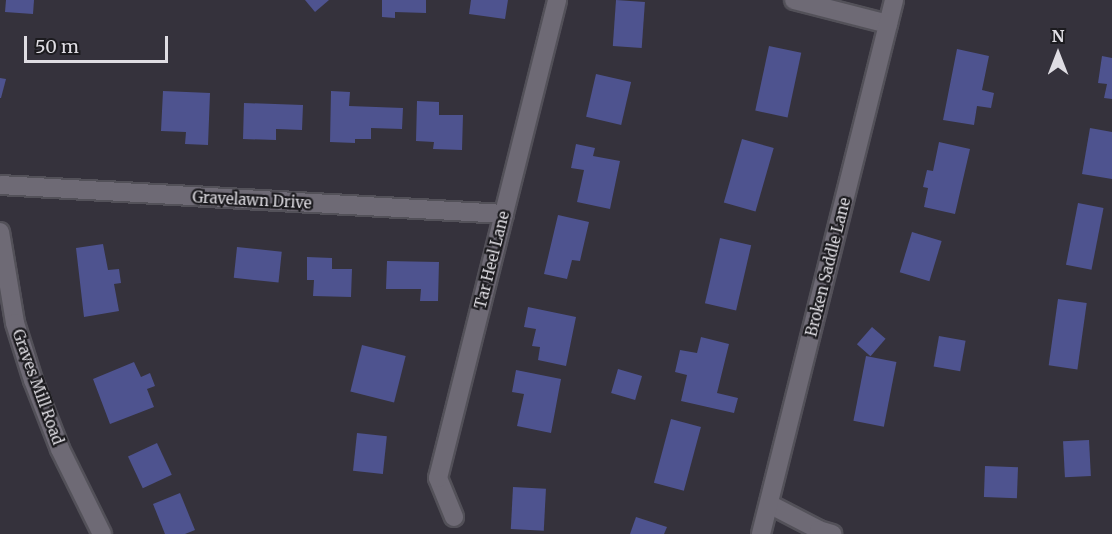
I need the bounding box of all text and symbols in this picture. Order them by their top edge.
scale bar [27,24,171,62]
north arrow [1028,24,1088,84]
text: N [1052,26,1064,46]
text: 50 m [35,35,79,58]
street label: Gravelawn Drive [192,188,312,212]
street label: Broken Saddle Lane [802,196,854,338]
street label: Tar Heel Lane [471,209,513,311]
street label: Graves Mill Road [9,327,67,447]

